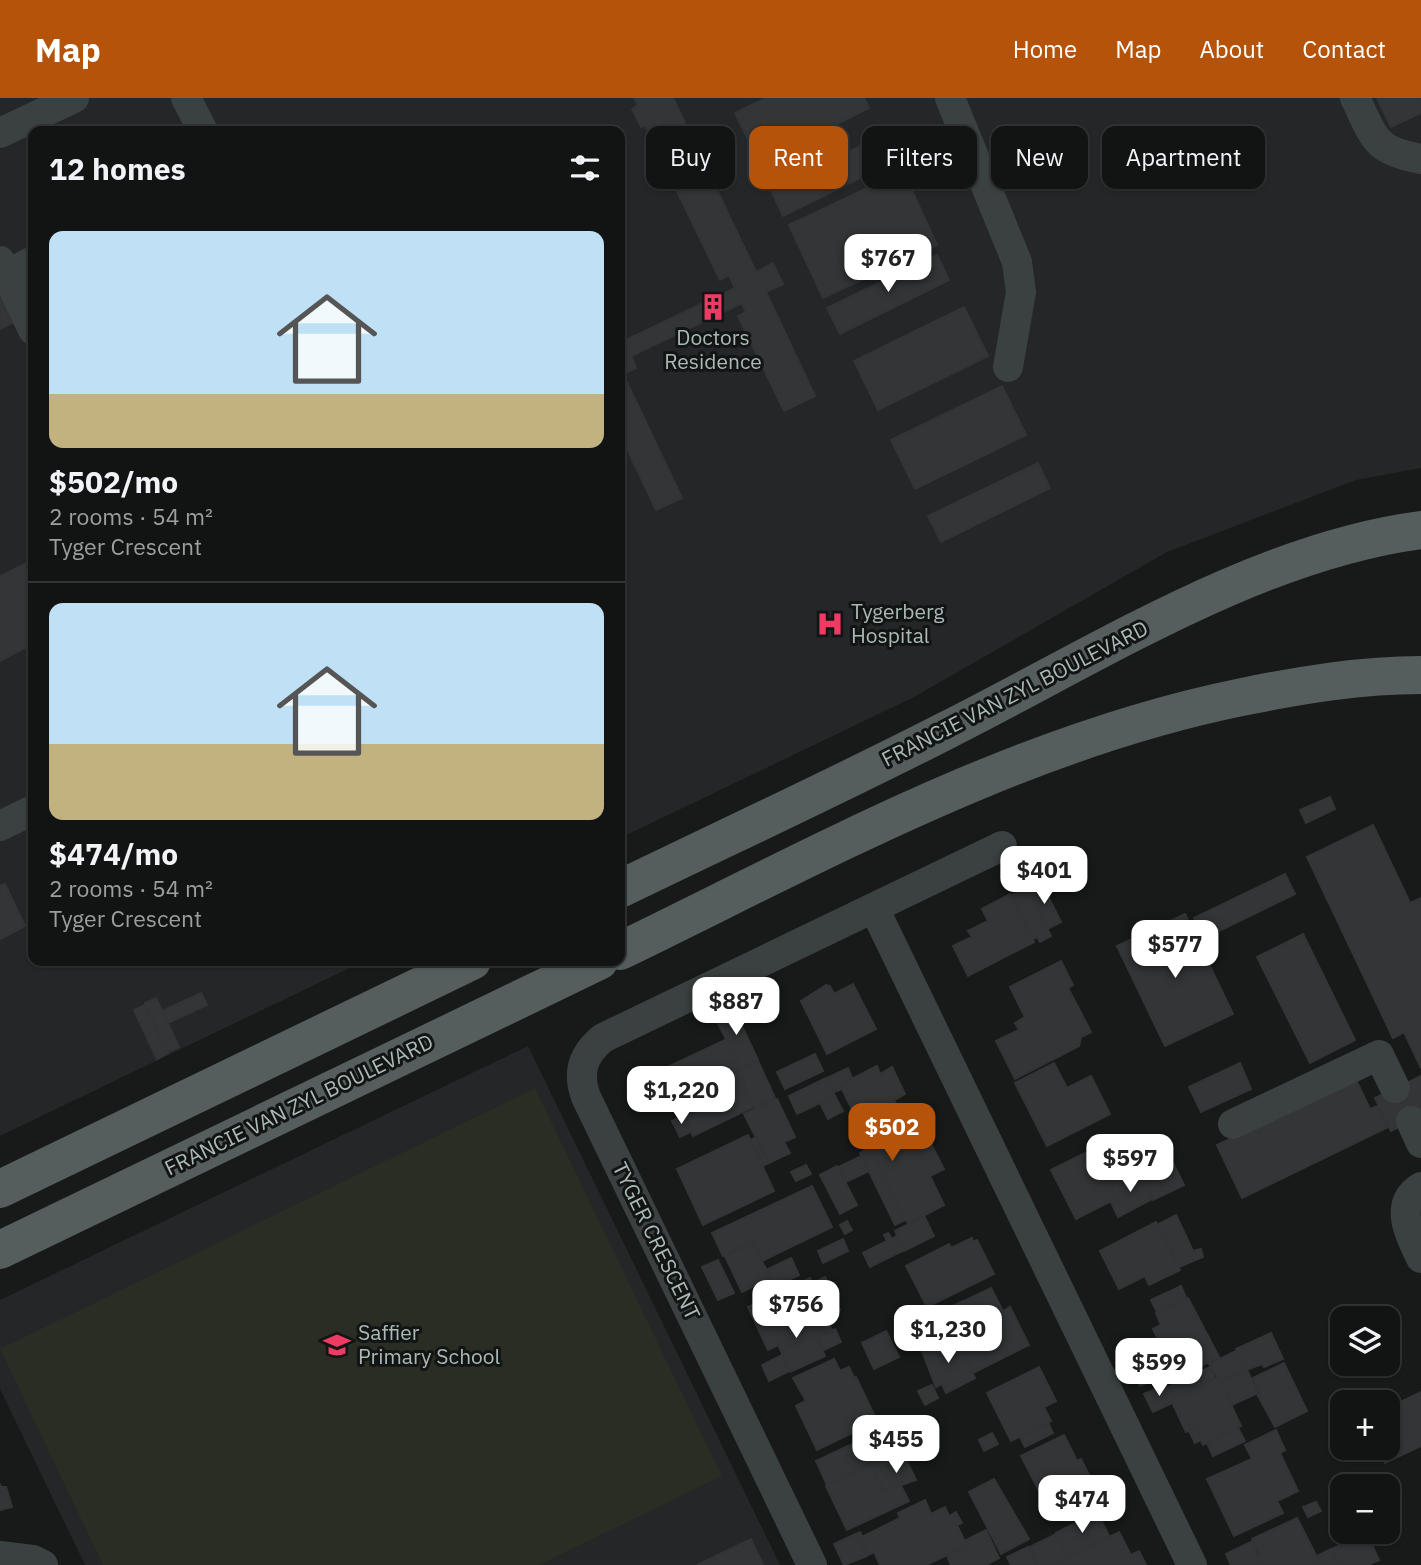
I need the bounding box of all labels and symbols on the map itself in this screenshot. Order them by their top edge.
pin: $767 [847,234,929,294]
building icon: Doctors Residence [698,292,728,322]
place label: Doctors Residence [664,323,762,375]
place label: Tygerberg Hospital [851,597,944,649]
hospital icon: Tygerberg Hospital [815,609,845,639]
street label: FRANCIE VAN ZYL BOULEVARD [876,614,1153,773]
pin: $401 [1003,846,1085,906]
pin: $577 [1134,920,1216,980]
pin: $887 [695,978,777,1037]
street label: FRANCIE VAN ZYL BOULEVARD [160,1027,438,1182]
pin: $1,220 [624,1066,738,1126]
pin: $502 [851,1104,933,1163]
pin: $597 [1089,1134,1171,1194]
street label: TYGER CRESCENT [607,1157,707,1324]
pin: $756 [755,1280,837,1340]
pin: $1,230 [891,1306,1005,1365]
place label: Saffier Primary School [358,1318,501,1370]
school or university icon: Saffier Primary School [322,1330,352,1360]
pin: $599 [1118,1338,1200,1398]
pin: $455 [855,1416,937,1475]
pin: $474 [1041,1476,1123,1535]

